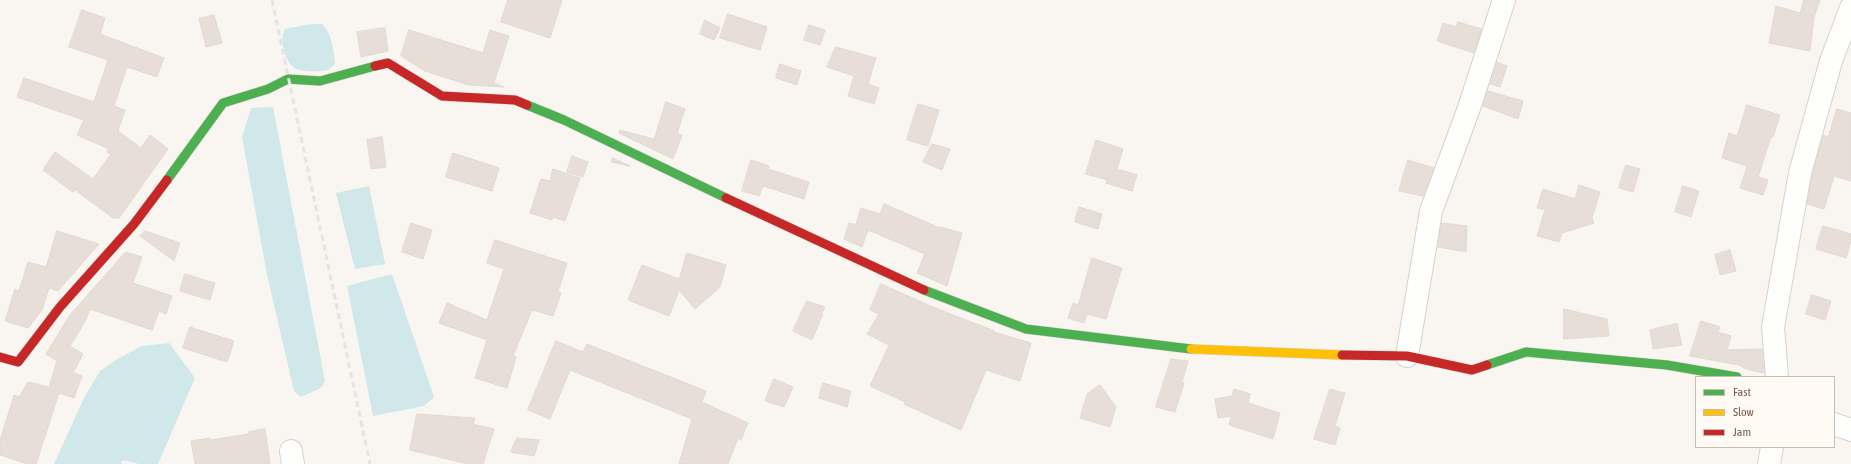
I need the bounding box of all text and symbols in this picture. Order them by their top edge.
legend [1695,376,1835,448]
text: Fast [1733,385,1751,399]
text: Slow [1733,405,1754,419]
text: Jam [1733,425,1751,439]

